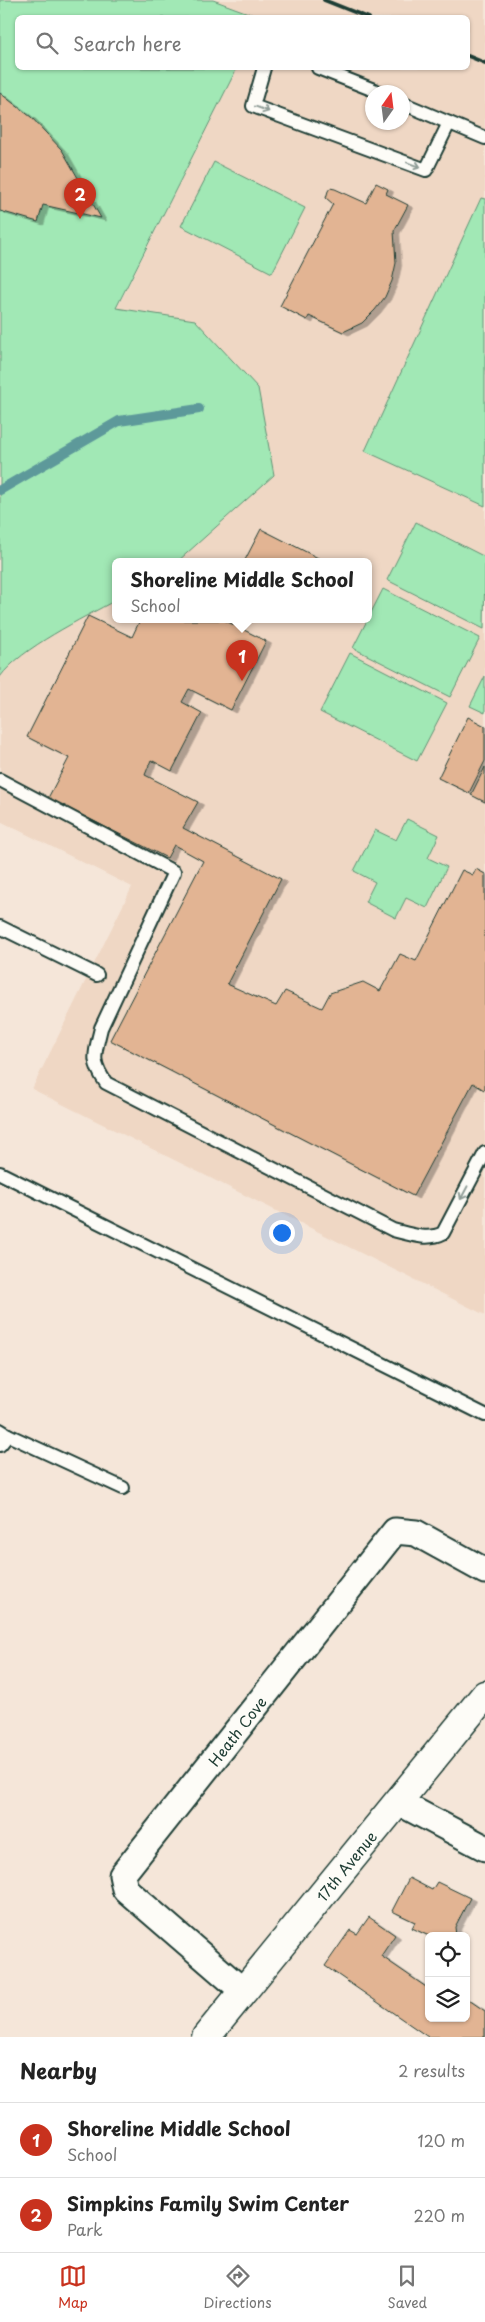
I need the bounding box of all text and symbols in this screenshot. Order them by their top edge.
search box [15,15,470,70]
icon: search [33,29,61,57]
text: Search here [73,29,182,57]
north arrow [365,85,410,130]
one-way arrow [254,105,269,114]
one-way arrow [406,161,422,170]
pin: 2 [64,178,96,219]
popup [112,558,372,623]
text: Shoreline Middle School [130,565,354,593]
text: School [130,593,181,617]
pin: 1 [226,640,258,681]
one-way arrow [459,1185,468,1200]
your location [269,1220,295,1246]
street label: Heath Cove [202,1691,272,1771]
street label: 17th Avenue [310,1826,382,1906]
map controls [425,1932,470,2022]
button: locate [425,1932,470,1977]
button: layers [425,1977,470,2022]
text: Nearby [20,2054,97,2086]
text: 2 results [398,2058,465,2082]
text: Shoreline Middle School [67,2114,291,2142]
text: 1 [32,2128,40,2152]
text: 120 m [418,2128,465,2152]
text: School [67,2142,117,2166]
text: Simpkins Family Swim Center [67,2189,349,2217]
text: 2 [30,2203,42,2227]
text: 220 m [414,2203,465,2227]
text: Park [67,2217,103,2241]
tab: Map [58,2262,88,2313]
tab: Directions [204,2262,272,2313]
tab: Saved [387,2262,427,2313]

